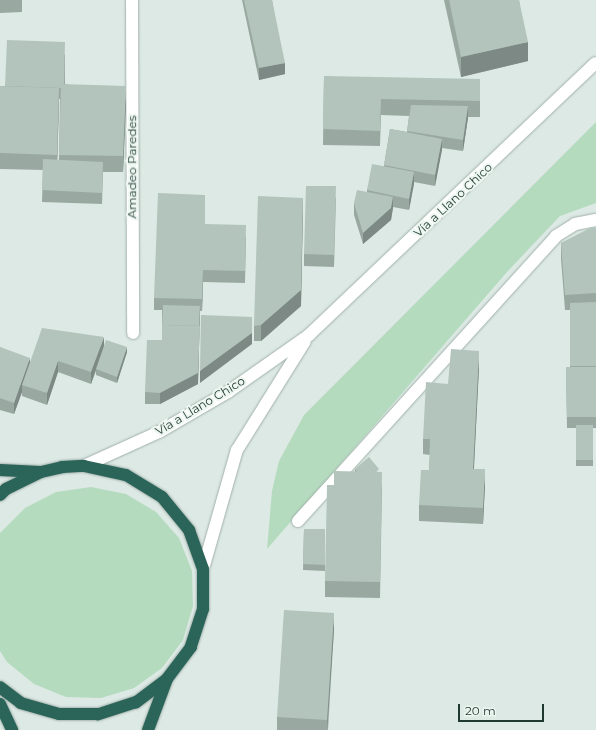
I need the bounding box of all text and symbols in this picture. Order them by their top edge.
street label: Amadeo Paredes [125,115,139,219]
street label: Vía a Llano Chico [411,160,495,240]
street label: Vía a Llano Chico [153,374,247,438]
scale bar [460,696,546,722]
text: 20 m [465,703,496,718]

